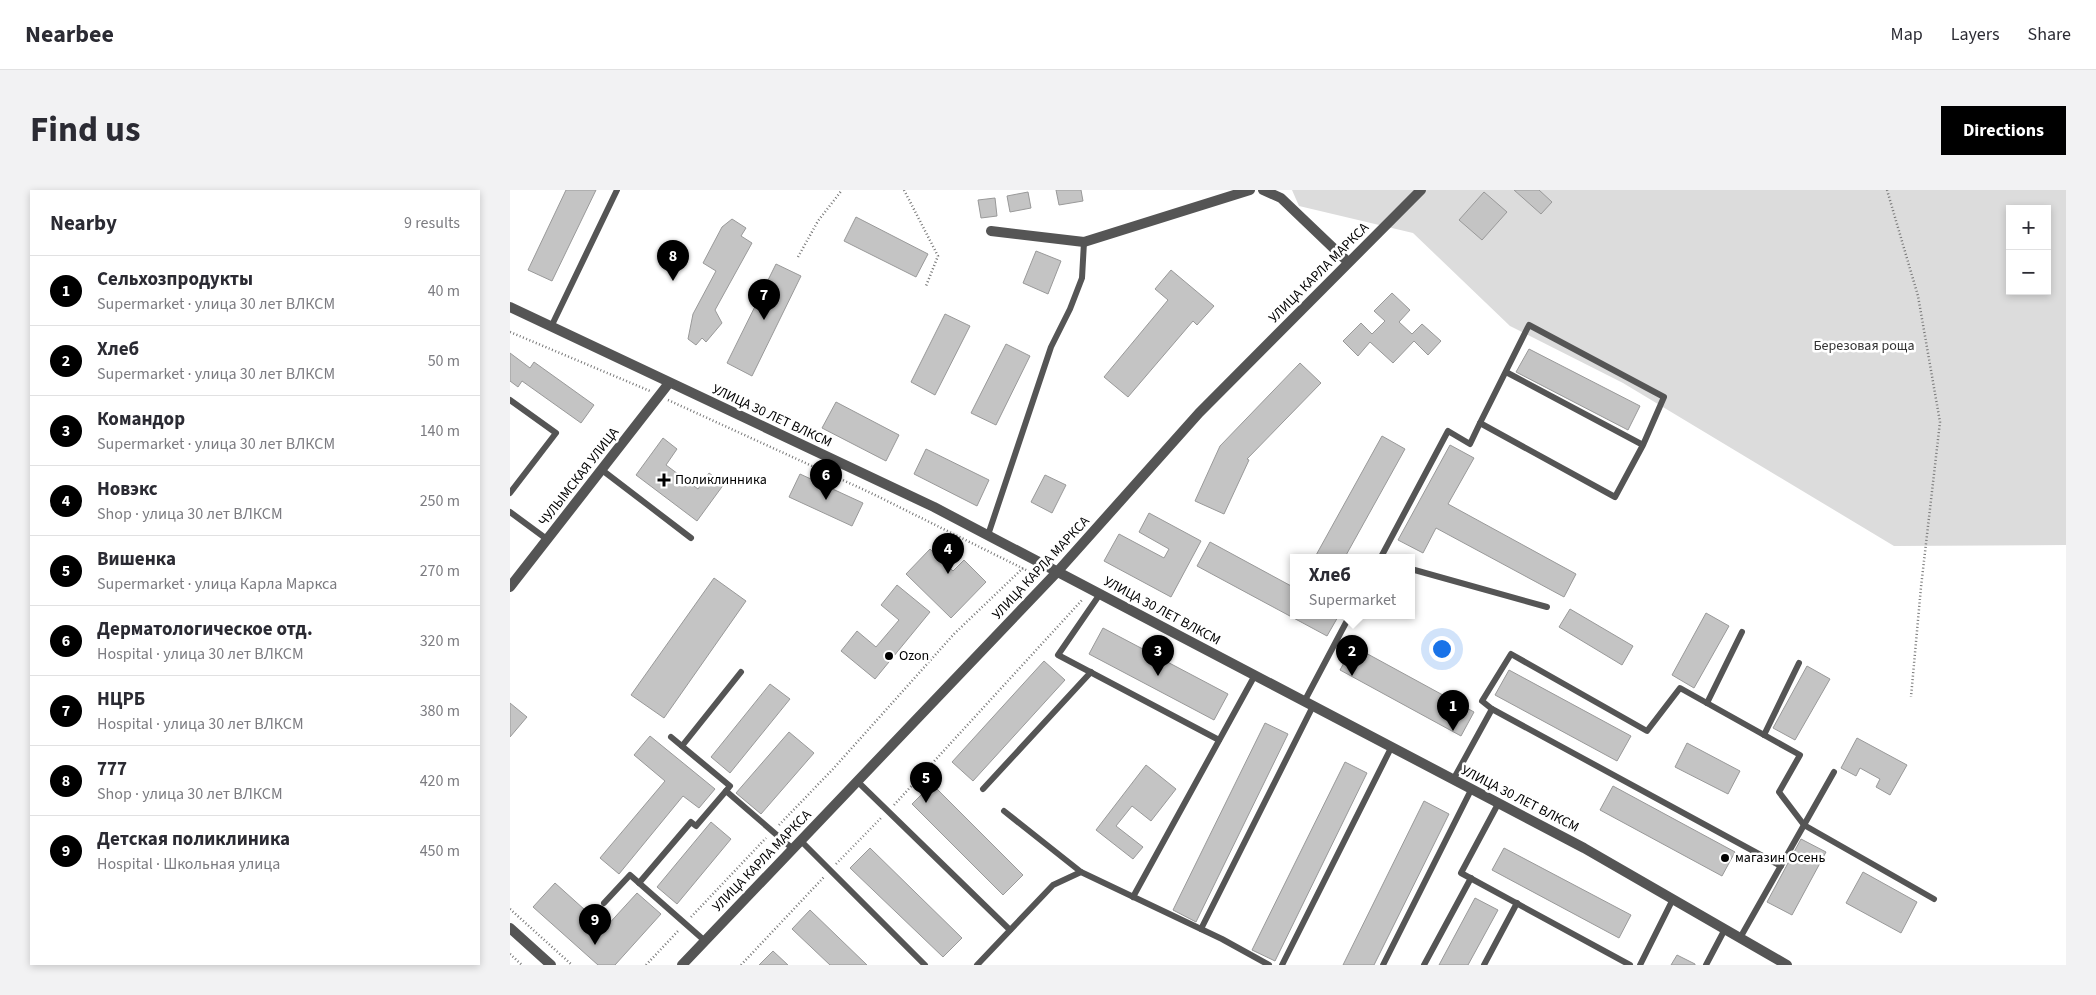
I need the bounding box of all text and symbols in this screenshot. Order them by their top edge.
text: Nearbee [25,17,114,52]
text: Map [1891,22,1923,47]
text: Layers [1951,22,2000,47]
text: Share [2028,22,2071,47]
text: Find us [30,105,140,155]
button: Directions [1941,106,2066,155]
map controls [2006,205,2051,295]
button: + [2006,205,2051,250]
text: Nearby [50,208,117,238]
text: 9 results [404,212,460,234]
street label: УЛИЦА КАРЛА МАРКСА [1264,218,1374,328]
pin: 8 [657,240,689,281]
button: − [2006,250,2051,295]
text: Сельхозпродукты [97,266,253,293]
pin: 7 [748,279,780,320]
text: 1 [62,280,70,302]
text: 40 m [428,280,460,302]
text: Supermarket · улица 30 лет ВЛКСМ [97,293,335,315]
text: Хлеб [97,336,139,363]
park label: Березовая роща [1813,336,1915,356]
text: 2 [62,350,70,372]
text: 50 m [428,350,460,372]
text: Supermarket · улица 30 лет ВЛКСМ [97,363,335,385]
street label: УЛИЦА 30 ЛЕТ ВЛКСМ [709,379,835,453]
text: Командор [97,406,185,433]
text: 3 [62,420,70,442]
text: 140 m [420,420,460,442]
street label: ЧУЛЫМСКАЯ УЛИЦА [534,423,624,531]
text: Supermarket · улица 30 лет ВЛКСМ [97,433,335,455]
pin: 6 [810,459,842,500]
place label: Поликлинника [675,470,767,490]
marker: Поликлинника [657,473,671,487]
text: Новэкс [97,476,158,503]
text: 4 [62,490,70,512]
text: 250 m [420,490,460,512]
text: Shop · улица 30 лет ВЛКСМ [97,503,283,525]
street label: УЛИЦА КАРЛА МАРКСА [988,512,1095,624]
pin: 4 [932,533,964,574]
text: Вишенка [97,546,176,573]
popup [1290,554,1415,619]
text: 5 [62,560,70,582]
text: 270 m [420,560,460,582]
text: Хлеб [1309,562,1351,589]
street label: УЛИЦА 30 ЛЕТ ВЛКСМ [1100,572,1224,650]
text: Supermarket · улица Карла Маркса [97,573,337,595]
text: Supermarket [1309,589,1396,611]
text: Дерматологическое отд. [97,616,313,643]
text: 6 [62,630,70,652]
text: 320 m [420,630,460,652]
pin: 3 [1142,635,1174,676]
pin: 2 [1336,635,1368,676]
your location [1429,636,1455,662]
text: Hospital · улица 30 лет ВЛКСМ [97,643,304,665]
place label: Ozon [899,646,929,666]
marker: Ozon [883,650,895,662]
text: НЦРБ [97,686,145,713]
pin: 1 [1437,690,1469,731]
text: 7 [62,700,70,722]
text: 380 m [420,700,460,722]
text: Hospital · улица 30 лет ВЛКСМ [97,713,304,735]
text: 777 [97,756,127,783]
street label: УЛИЦА 30 ЛЕТ ВЛКСМ [1457,761,1583,837]
pin: 5 [910,762,942,803]
text: 8 [62,770,70,792]
text: 420 m [420,770,460,792]
text: Shop · улица 30 лет ВЛКСМ [97,783,283,805]
street label: УЛИЦА КАРЛА МАРКСА [708,805,816,916]
text: Детская поликлиника [97,826,290,853]
text: 9 [62,840,70,862]
text: 450 m [420,840,460,862]
place label: магазин Осень [1735,848,1825,868]
marker: магазин Осень [1719,852,1731,864]
text: Hospital · Школьная улица [97,853,280,875]
pin: 9 [579,904,611,945]

